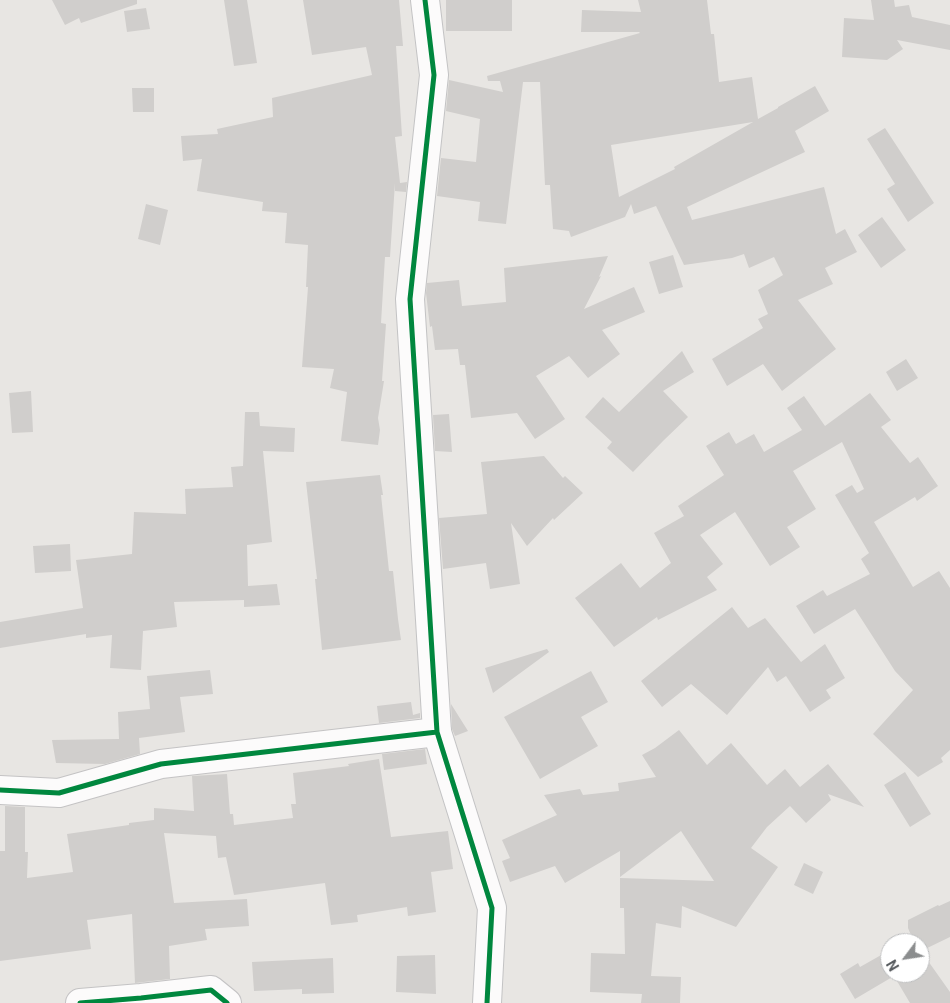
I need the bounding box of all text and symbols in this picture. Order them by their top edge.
north arrow [880,933,930,983]
text: N [884,957,902,974]

